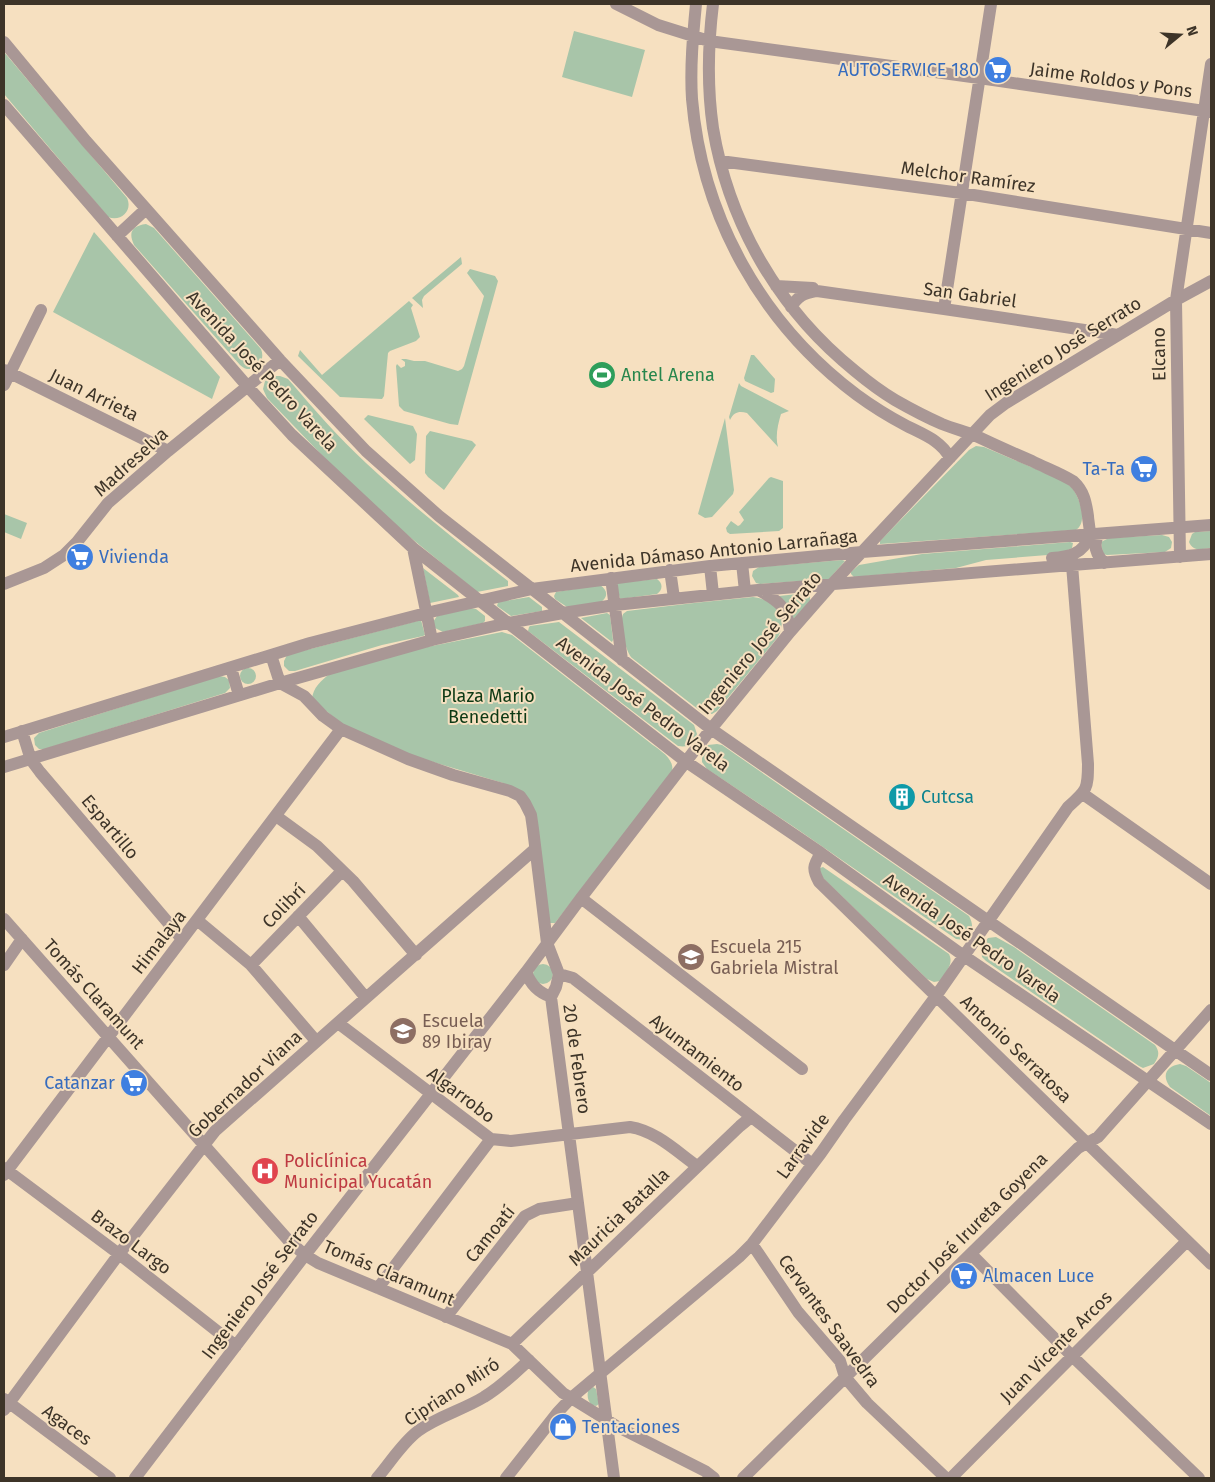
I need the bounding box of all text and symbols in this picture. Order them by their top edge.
north arrow [1155,10,1205,60]
text: N [1182,24,1201,38]
supermarket icon: AUTOSERVICE 180 [983,55,1013,85]
street label: Jaime Roldos y Pons [1028,58,1194,102]
place label: AUTOSERVICE 180 [838,59,979,81]
street label: Melchor Ramírez [899,157,1037,197]
street label: San Gabriel [922,278,1018,312]
street label: Avenida José Pedro Varela [182,286,342,456]
street label: Ingeniero José Serrato [981,292,1145,406]
street label: Elcano [1148,327,1170,381]
sports icon: Antel Arena [587,360,617,390]
street label: Juan Arrieta [46,364,142,426]
place label: Antel Arena [621,364,715,386]
street label: Madreselva [89,423,173,501]
supermarket icon: Ta-Ta [1129,454,1159,484]
place label: Ta-Ta [1082,458,1125,480]
street label: Avenida Dámaso Antonio Larrañaga [569,525,859,577]
supermarket icon: Vivienda [65,542,95,572]
place label: Vivienda [99,546,169,568]
street label: Ingeniero José Serrato [694,567,826,719]
street label: Avenida José Pedro Varela [552,632,734,776]
park label: Plaza Mario Benedetti [441,685,535,728]
building icon: Cutcsa [887,782,917,812]
place label: Cutcsa [921,786,974,808]
street label: Espartillo [77,790,143,864]
street label: Avenida José Pedro Varela [879,868,1065,1008]
street label: Colibrí [258,879,310,933]
street label: Himalaya [127,906,191,978]
street label: Tomás Claramunt [39,934,150,1054]
place label: Escuela 215 Gabriela Mistral [710,936,839,979]
school or university icon: Escuela 215 Gabriela Mistral [676,942,706,972]
street label: Antonio Serratosa [956,990,1076,1108]
street label: 20 de Febrero [558,1003,596,1115]
street label: Ayuntamiento [645,1009,749,1097]
place label: Escuela 89 Ibiray [422,1010,492,1053]
school or university icon: Escuela 89 Ibiray [388,1016,418,1046]
street label: Gobernador Viana [183,1026,307,1142]
street label: Algarrobo [423,1062,499,1128]
supermarket icon: Catanzar [119,1068,149,1098]
place label: Catanzar [44,1072,115,1094]
street label: Larravide [772,1109,834,1183]
street label: Doctor José Irureta Goyena [882,1148,1052,1318]
place label: Policlínica Municipal Yucatán [284,1150,432,1193]
hospital icon: Policlínica Municipal Yucatán [250,1156,280,1186]
street label: Mauricia Batalla [564,1163,674,1271]
street label: Camoatí [460,1201,520,1267]
street label: Brazo Largo [86,1205,176,1279]
street label: Ingeniero José Serrato [197,1206,323,1364]
street label: Tomás Claramunt [320,1235,459,1311]
street label: Cervantes Saavedra [773,1250,885,1392]
supermarket icon: Almacen Luce [949,1261,979,1291]
place label: Almacen Luce [983,1265,1094,1287]
street label: Juan Vicente Arcos [995,1286,1117,1408]
street label: Cipriano Miró [400,1353,504,1431]
street label: Agaces [38,1400,96,1450]
shop icon: Tentaciones [548,1412,578,1442]
place label: Tentaciones [582,1416,680,1438]

